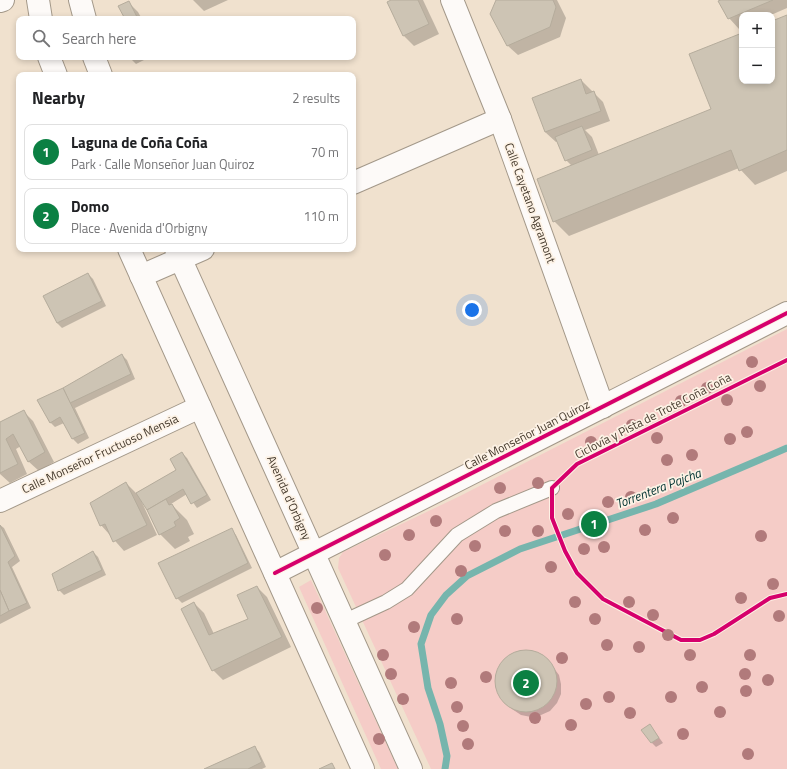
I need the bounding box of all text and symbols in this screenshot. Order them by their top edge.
map controls [739,12,775,84]
button: + [739,12,775,48]
search box [16,16,356,60]
icon: search [30,27,52,49]
text: Search here [62,27,136,50]
button: − [739,48,775,84]
text: Nearby [32,85,85,111]
text: 2 results [292,88,340,108]
text: Laguna de Coña Coña [71,131,208,154]
street label: Calle Cayetano Agramont [500,140,561,266]
text: 1 [42,142,50,162]
text: 70 m [311,142,339,162]
text: Park · Calle Monseñor Juan Quiroz [71,154,254,174]
text: Domo [71,195,109,218]
text: 2 [42,206,50,226]
text: 110 m [303,206,339,226]
text: Place · Avenida d'Orbigny [71,218,207,238]
your location [462,300,482,320]
street label: Ciclovía y Pista de Trote Coña Coña [571,368,734,463]
street label: Calle Monseñor Juan Quiroz [461,395,593,474]
street label: Calle Monseñor Fructuoso Mensia [18,409,181,498]
street label: Avenida d'Orbigny [262,452,317,543]
water label: Torrentera Pajcha [612,462,705,513]
pin: 1 [581,509,607,539]
pin: 2 [513,668,539,698]

